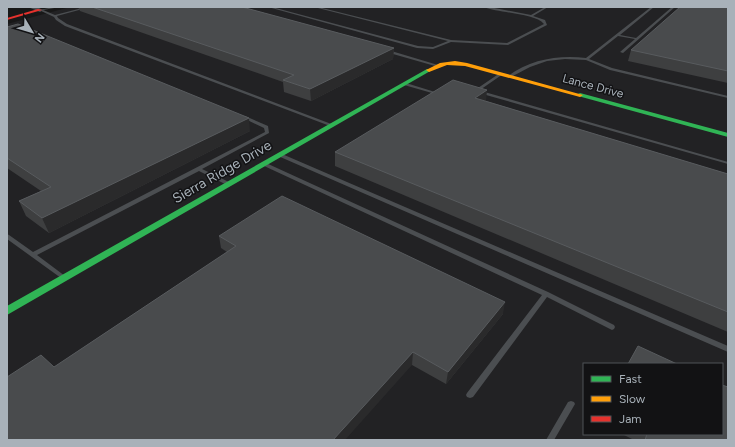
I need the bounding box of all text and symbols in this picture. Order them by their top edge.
north arrow [12,12,52,52]
text: N [32,30,47,45]
street label: Lance Drive [561,71,626,101]
street label: Sierra Ridge Drive [169,137,275,207]
legend [583,363,723,435]
text: Fast [619,372,642,386]
text: Slow [619,392,646,406]
text: Jam [619,412,642,426]

